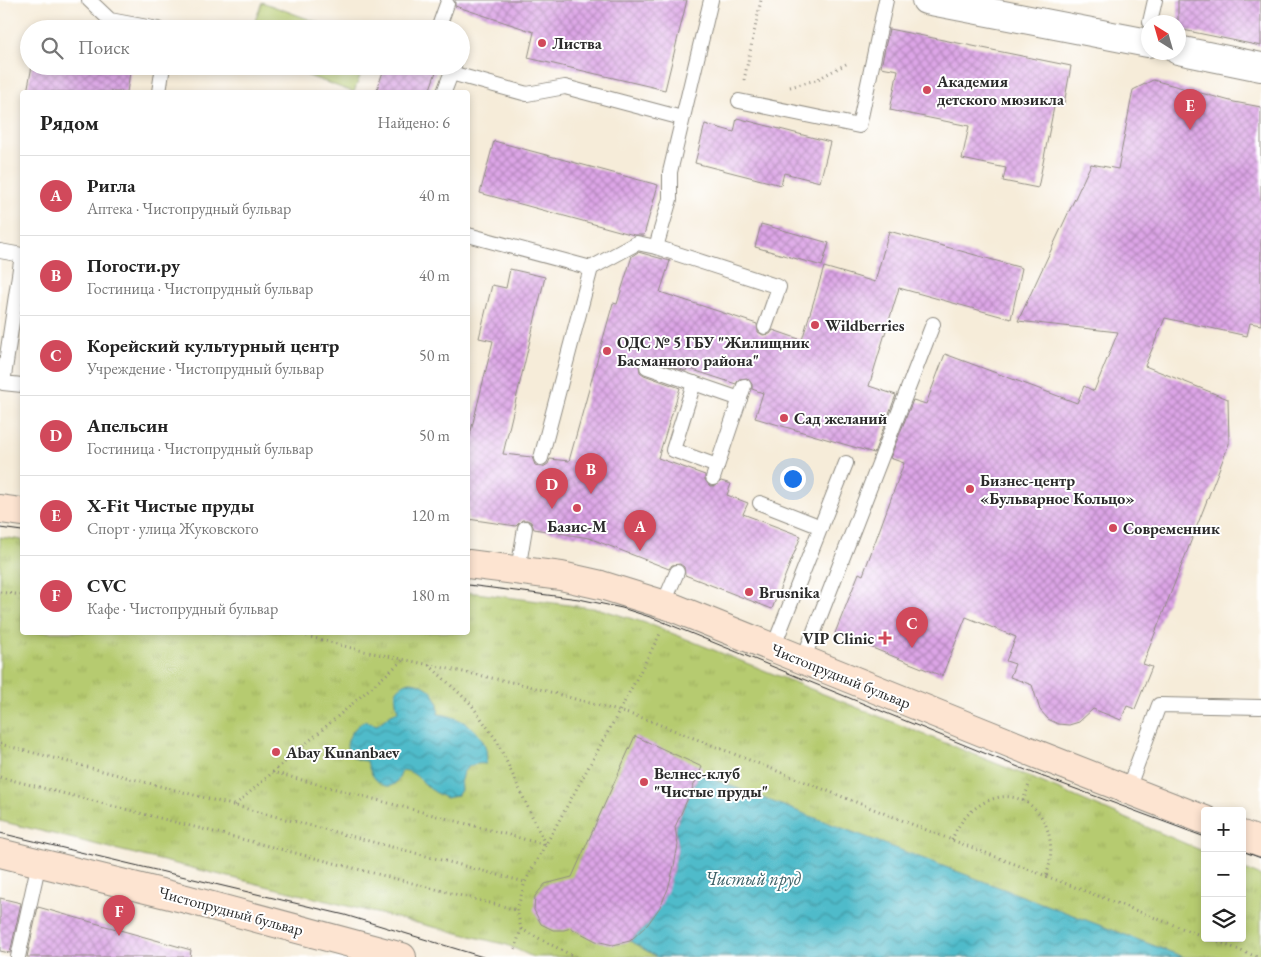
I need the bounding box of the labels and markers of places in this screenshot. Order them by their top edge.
place label: Листва [552,33,603,54]
marker: Листва [536,37,548,49]
place label: Академия детского мюзикла [936,71,1065,110]
marker: Академия детского мюзикла [921,84,933,96]
pin: E [1174,89,1206,130]
place label: Wildberries [825,315,905,336]
marker: Wildberries [809,319,821,331]
place label: ОДС № 5 ГБУ "Жилищник Басманного района" [617,332,810,371]
marker: ОДС № 5 ГБУ "Жилищник Басманного района" [601,345,613,357]
place label: Сад желаний [794,408,888,429]
marker: Сад желаний [778,412,790,424]
pin: B [575,453,607,494]
pin: D [536,468,568,509]
place label: Бизнес-центр «Бульварное Кольцо» [980,470,1135,509]
marker: Бизнес-центр «Бульварное Кольцо» [964,483,976,495]
marker: Базис-М [571,502,583,514]
pin: A [624,510,656,551]
place label: Базис-М [547,516,607,537]
place label: Современник [1123,518,1220,539]
marker: Современник [1107,522,1119,534]
place label: Brusnika [759,582,821,603]
marker: Brusnika [743,586,755,598]
pin: C [896,607,928,648]
place label: VIP Clinic [802,628,874,649]
marker: VIP Clinic [878,631,892,645]
place label: Abay Kunanbaev [285,742,400,763]
marker: Abay Kunanbaev [270,746,282,758]
place label: Велнес-клуб "Чистые пруды" [654,763,768,802]
marker: Велнес-клуб "Чистые пруды" [638,776,650,788]
pin: F [103,895,135,936]

